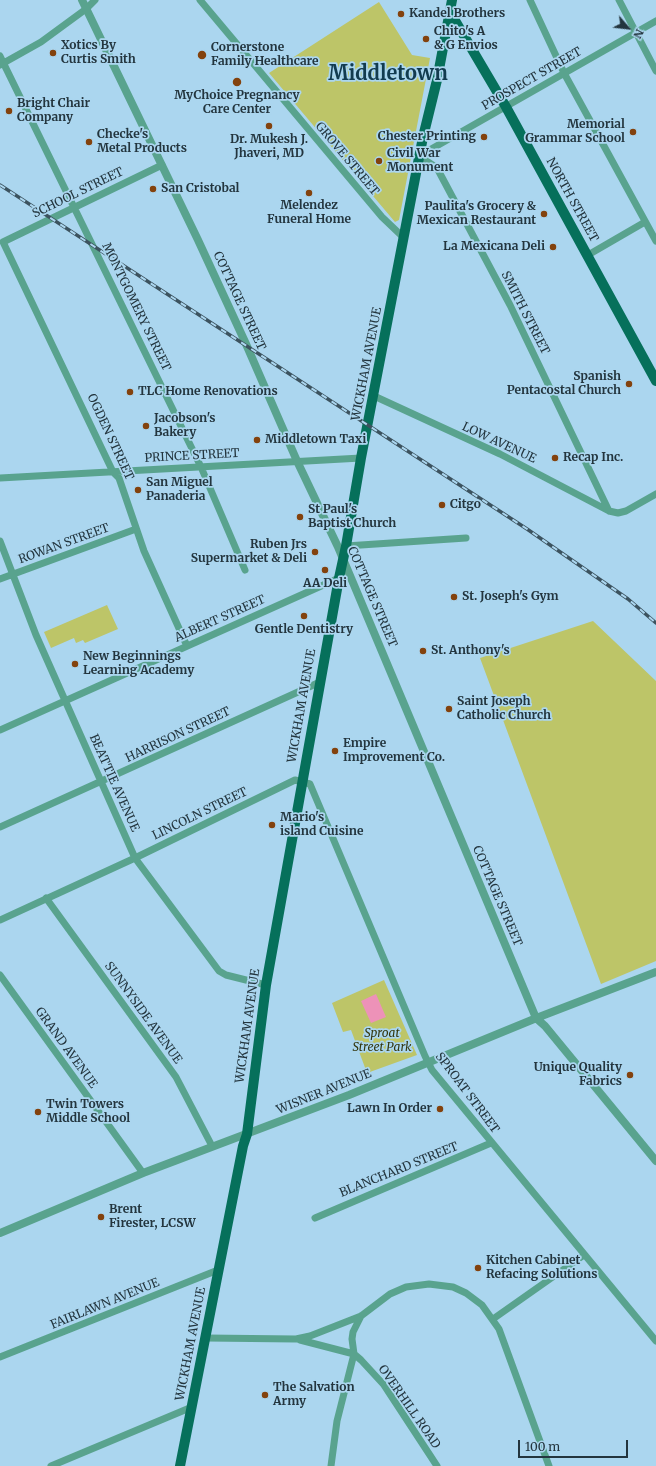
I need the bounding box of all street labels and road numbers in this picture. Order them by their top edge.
street label: PROSPECT STREET [480,45,584,113]
street label: GROVE STREET [312,119,382,199]
street label: NORTH STREET [543,155,601,245]
street label: SCHOOL STREET [30,165,126,221]
street label: MONTGOMERY STREET [99,240,173,374]
street label: COTTAGE STREET [210,249,268,353]
street label: SMITH STREET [498,269,552,357]
street label: WICKHAM AVENUE [349,306,385,422]
street label: OGDEN STREET [84,392,136,482]
street label: LOW AVENUE [460,420,538,466]
street label: PRINCE STREET [144,446,240,466]
street label: ROWAN STREET [17,521,111,567]
street label: COTTAGE STREET [344,545,400,649]
street label: ALBERT STREET [172,593,268,645]
street label: WICKHAM AVENUE [285,648,319,764]
street label: HARRISON STREET [123,704,233,766]
street label: BEATTIE AVENUE [86,732,142,834]
street label: LINCOLN STREET [150,785,250,843]
street label: COTTAGE STREET [469,844,525,948]
street label: SUNNYSIDE AVENUE [101,959,185,1067]
street label: WICKHAM AVENUE [233,968,263,1084]
street label: GRAND AVENUE [32,1005,100,1091]
street label: SPROAT STREET [432,1050,502,1136]
street label: WISNER AVENUE [275,1066,373,1118]
street label: BLANCHARD STREET [337,1140,461,1200]
street label: FAIRLAWN AVENUE [48,1276,162,1332]
street label: WICKHAM AVENUE [173,1286,209,1402]
street label: OVERHILL ROAD [375,1362,443,1452]

